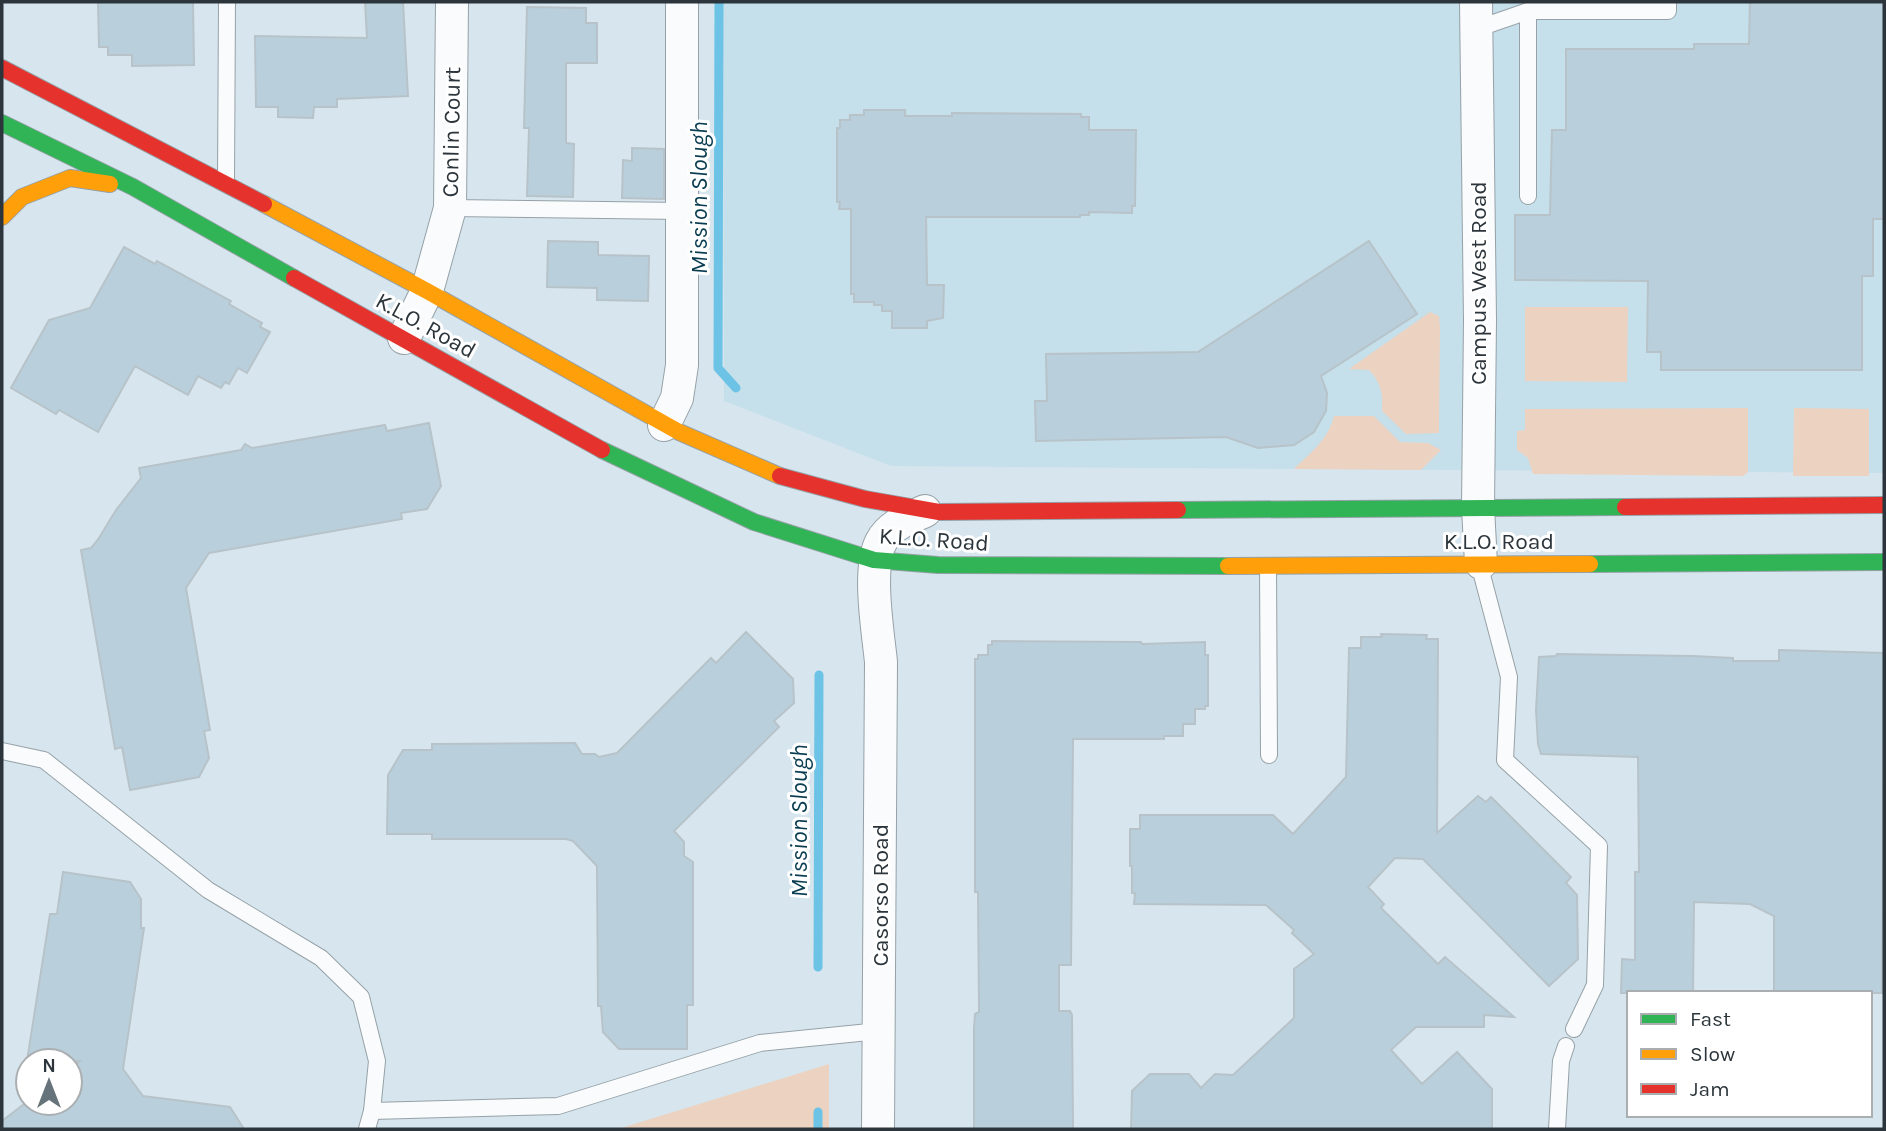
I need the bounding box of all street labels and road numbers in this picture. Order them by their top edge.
street label: Conlin Court [437,66,466,198]
street label: Campus West Road [1465,181,1492,385]
street label: K.L.O. Road [371,287,481,364]
street label: K.L.O. Road [878,522,990,557]
street label: K.L.O. Road [1444,528,1554,555]
street label: Casorso Road [867,824,894,966]

